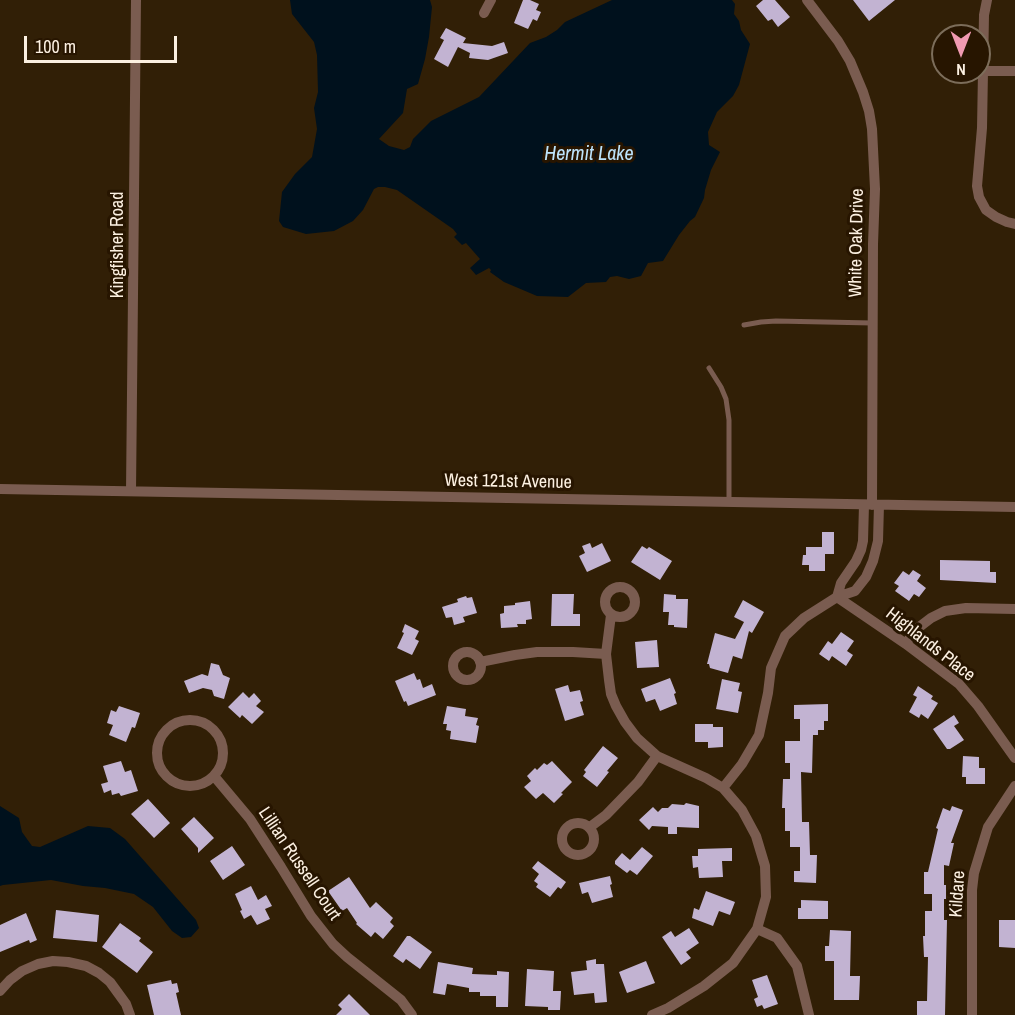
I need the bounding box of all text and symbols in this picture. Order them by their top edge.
scale bar [27,24,180,62]
north arrow [931,24,991,84]
text: 100 m [35,34,76,59]
text: N [956,59,966,81]
water label: Hermit Lake [544,143,634,167]
street label: White Oak Drive [845,188,869,298]
street label: Kingfisher Road [107,192,129,298]
street label: West 121st Avenue [444,470,572,494]
street label: Highlands Place [881,603,979,687]
street label: Lillian Russell Court [253,803,345,925]
street label: Kildare [946,870,970,918]

